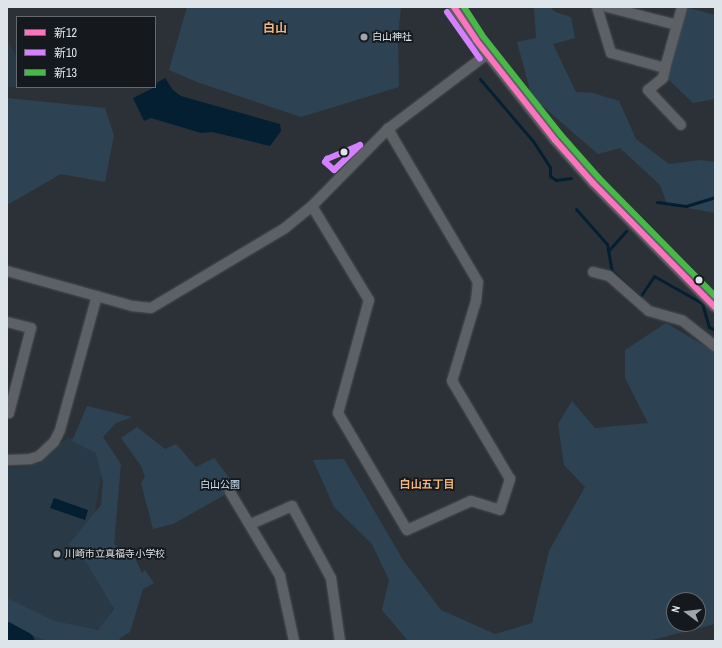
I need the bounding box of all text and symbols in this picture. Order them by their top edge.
legend [16,16,156,88]
district label: 白山 [263,22,287,36]
text: 新12 [54,25,77,41]
place label: 白山神社 [372,31,412,43]
marker: 白山神社 [359,32,369,42]
text: 新10 [54,45,77,61]
text: 新13 [54,65,77,81]
unlabelled marker [339,147,349,157]
unlabelled marker [694,275,704,285]
district label: 白山五丁目 [400,477,454,491]
park label: 白山公園 [200,479,240,491]
place label: 川崎市立真福寺小学校 [65,548,165,560]
marker: 川崎市立真福寺小学校 [52,549,62,559]
north arrow [666,592,706,632]
text: N [668,604,683,614]

